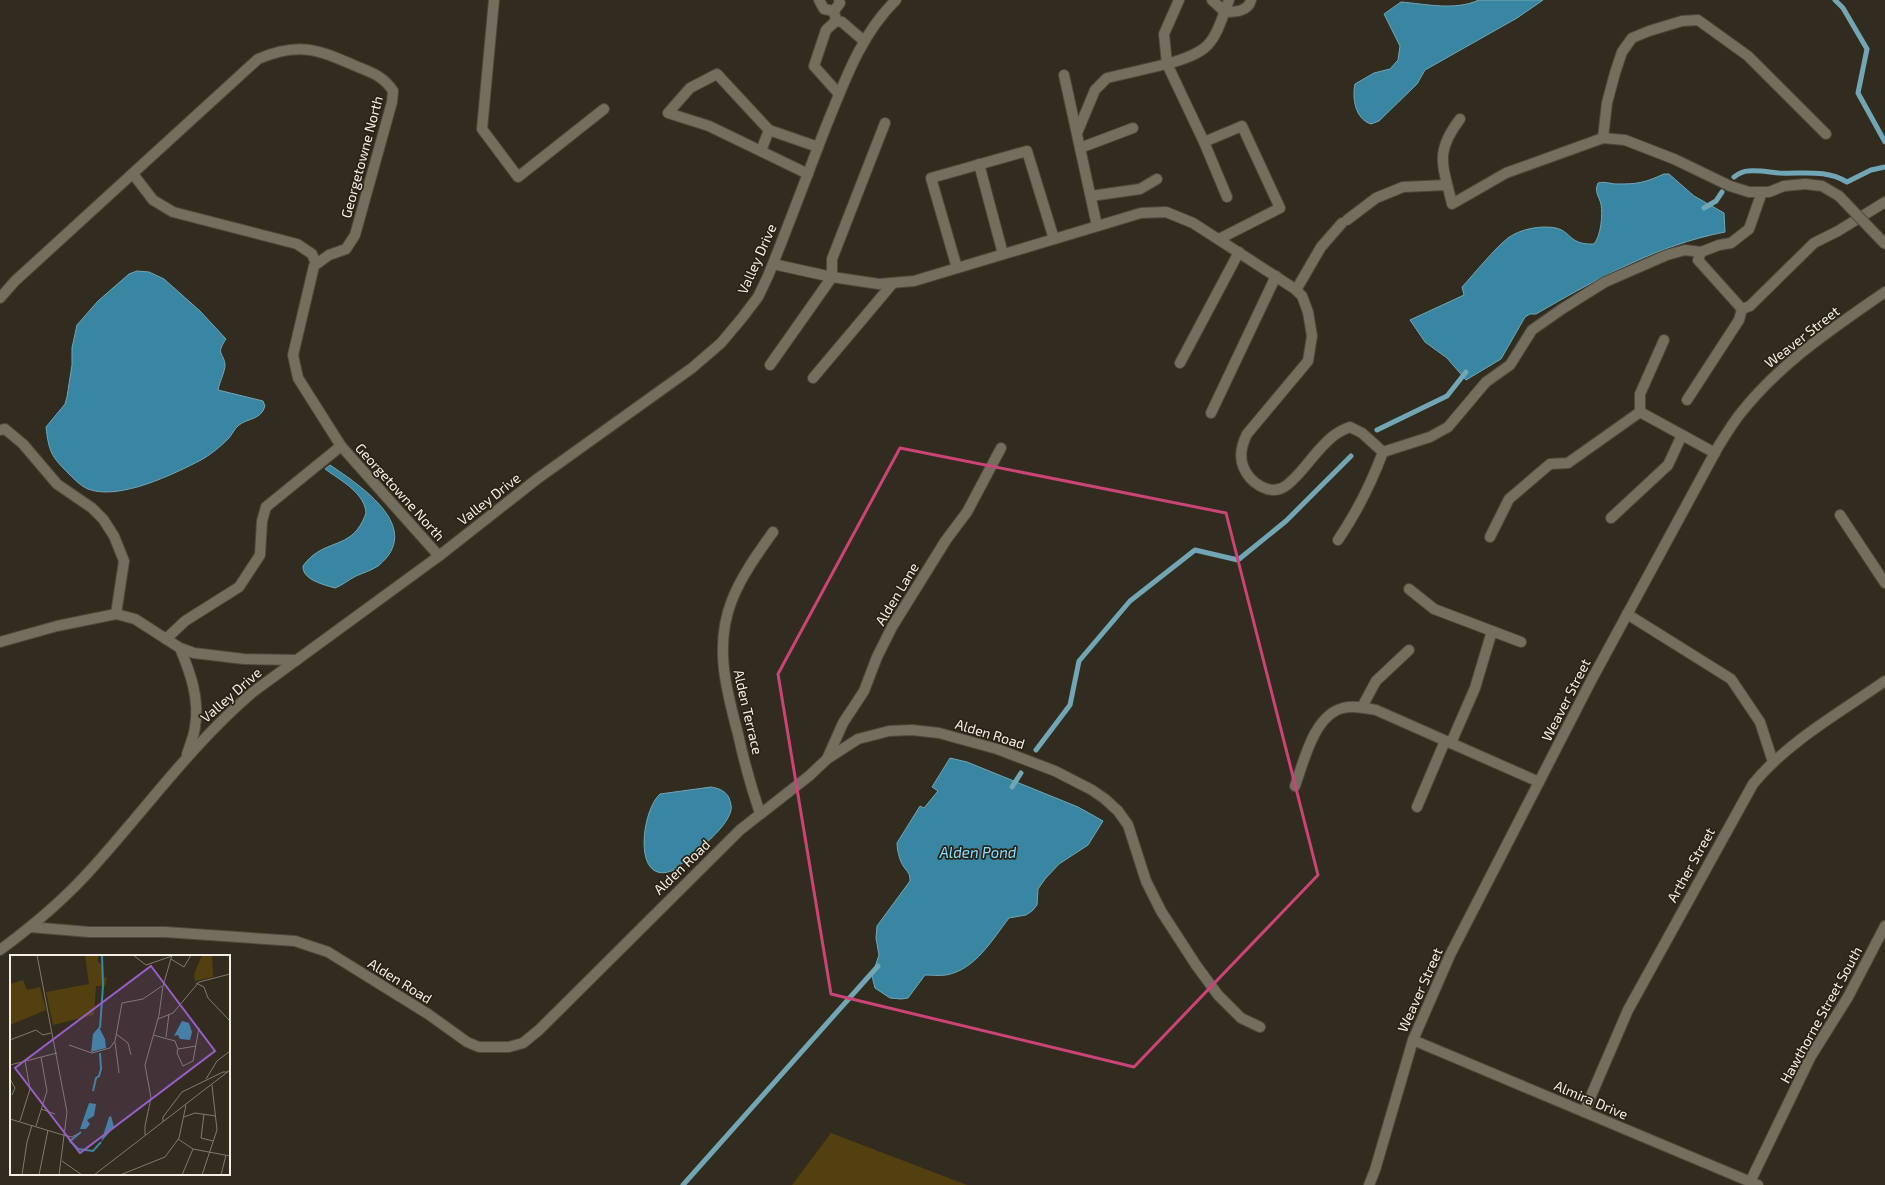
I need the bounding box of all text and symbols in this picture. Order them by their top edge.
street label: Georgetowne North [337,94,386,220]
street label: Valley Drive [734,221,780,297]
street label: Weaver Street [1761,302,1843,371]
street label: Georgetowne North [352,439,449,544]
street label: Valley Drive [454,469,524,528]
street label: Alden Lane [871,559,922,628]
street label: Weaver Street [1537,656,1594,744]
street label: Valley Drive [197,664,265,726]
street label: Alden Terrace [730,668,767,756]
street label: Alden Road [953,715,1027,752]
street label: Arther Street [1663,824,1718,905]
street label: Alden Road [650,836,713,898]
water label: Alden Pond [939,843,1017,861]
street label: Hawthorne Street South [1776,943,1865,1086]
street label: Weaver Street [1393,945,1446,1035]
street label: Alden Road [365,954,435,1007]
inset map [10,955,230,1175]
street label: Almira Drive [1552,1076,1631,1123]

